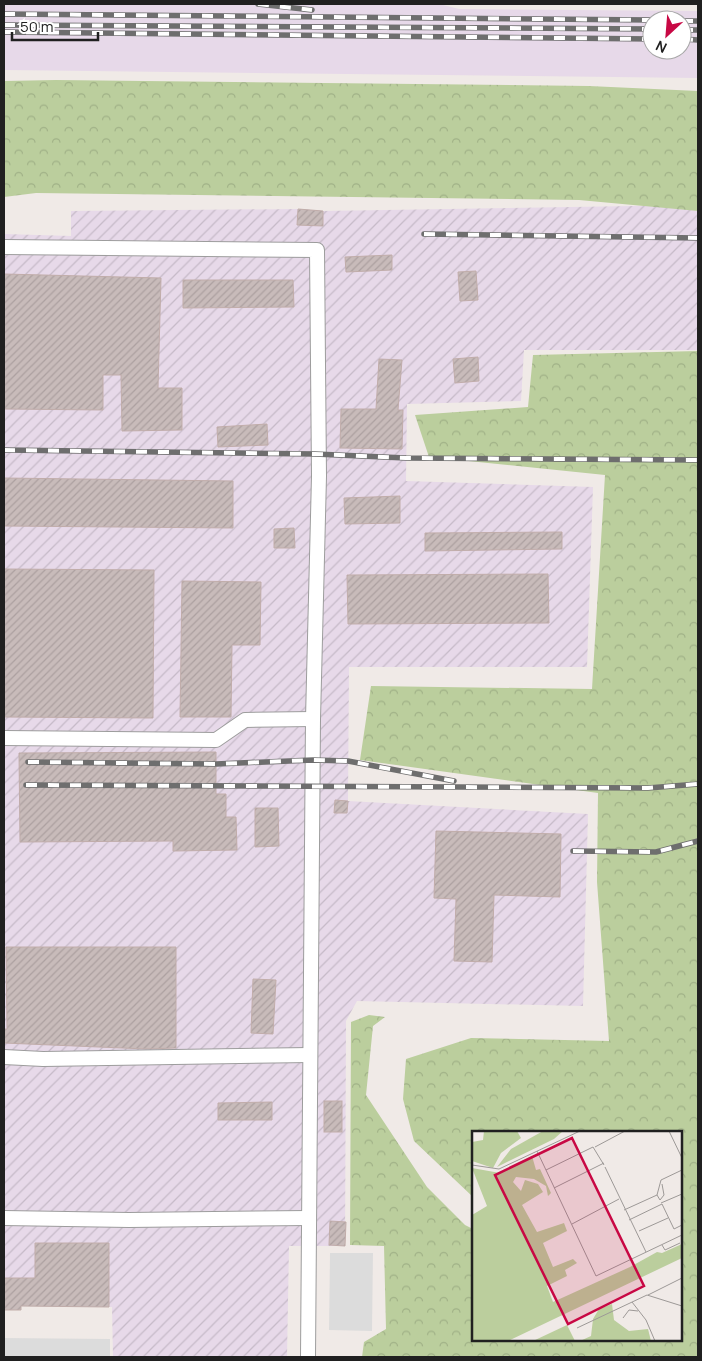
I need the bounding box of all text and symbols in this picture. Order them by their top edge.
scale bar [12,10,99,42]
north arrow [642,10,692,60]
text: 50 m [20,16,54,37]
text: N [652,36,670,58]
inset map [472,1131,682,1341]

